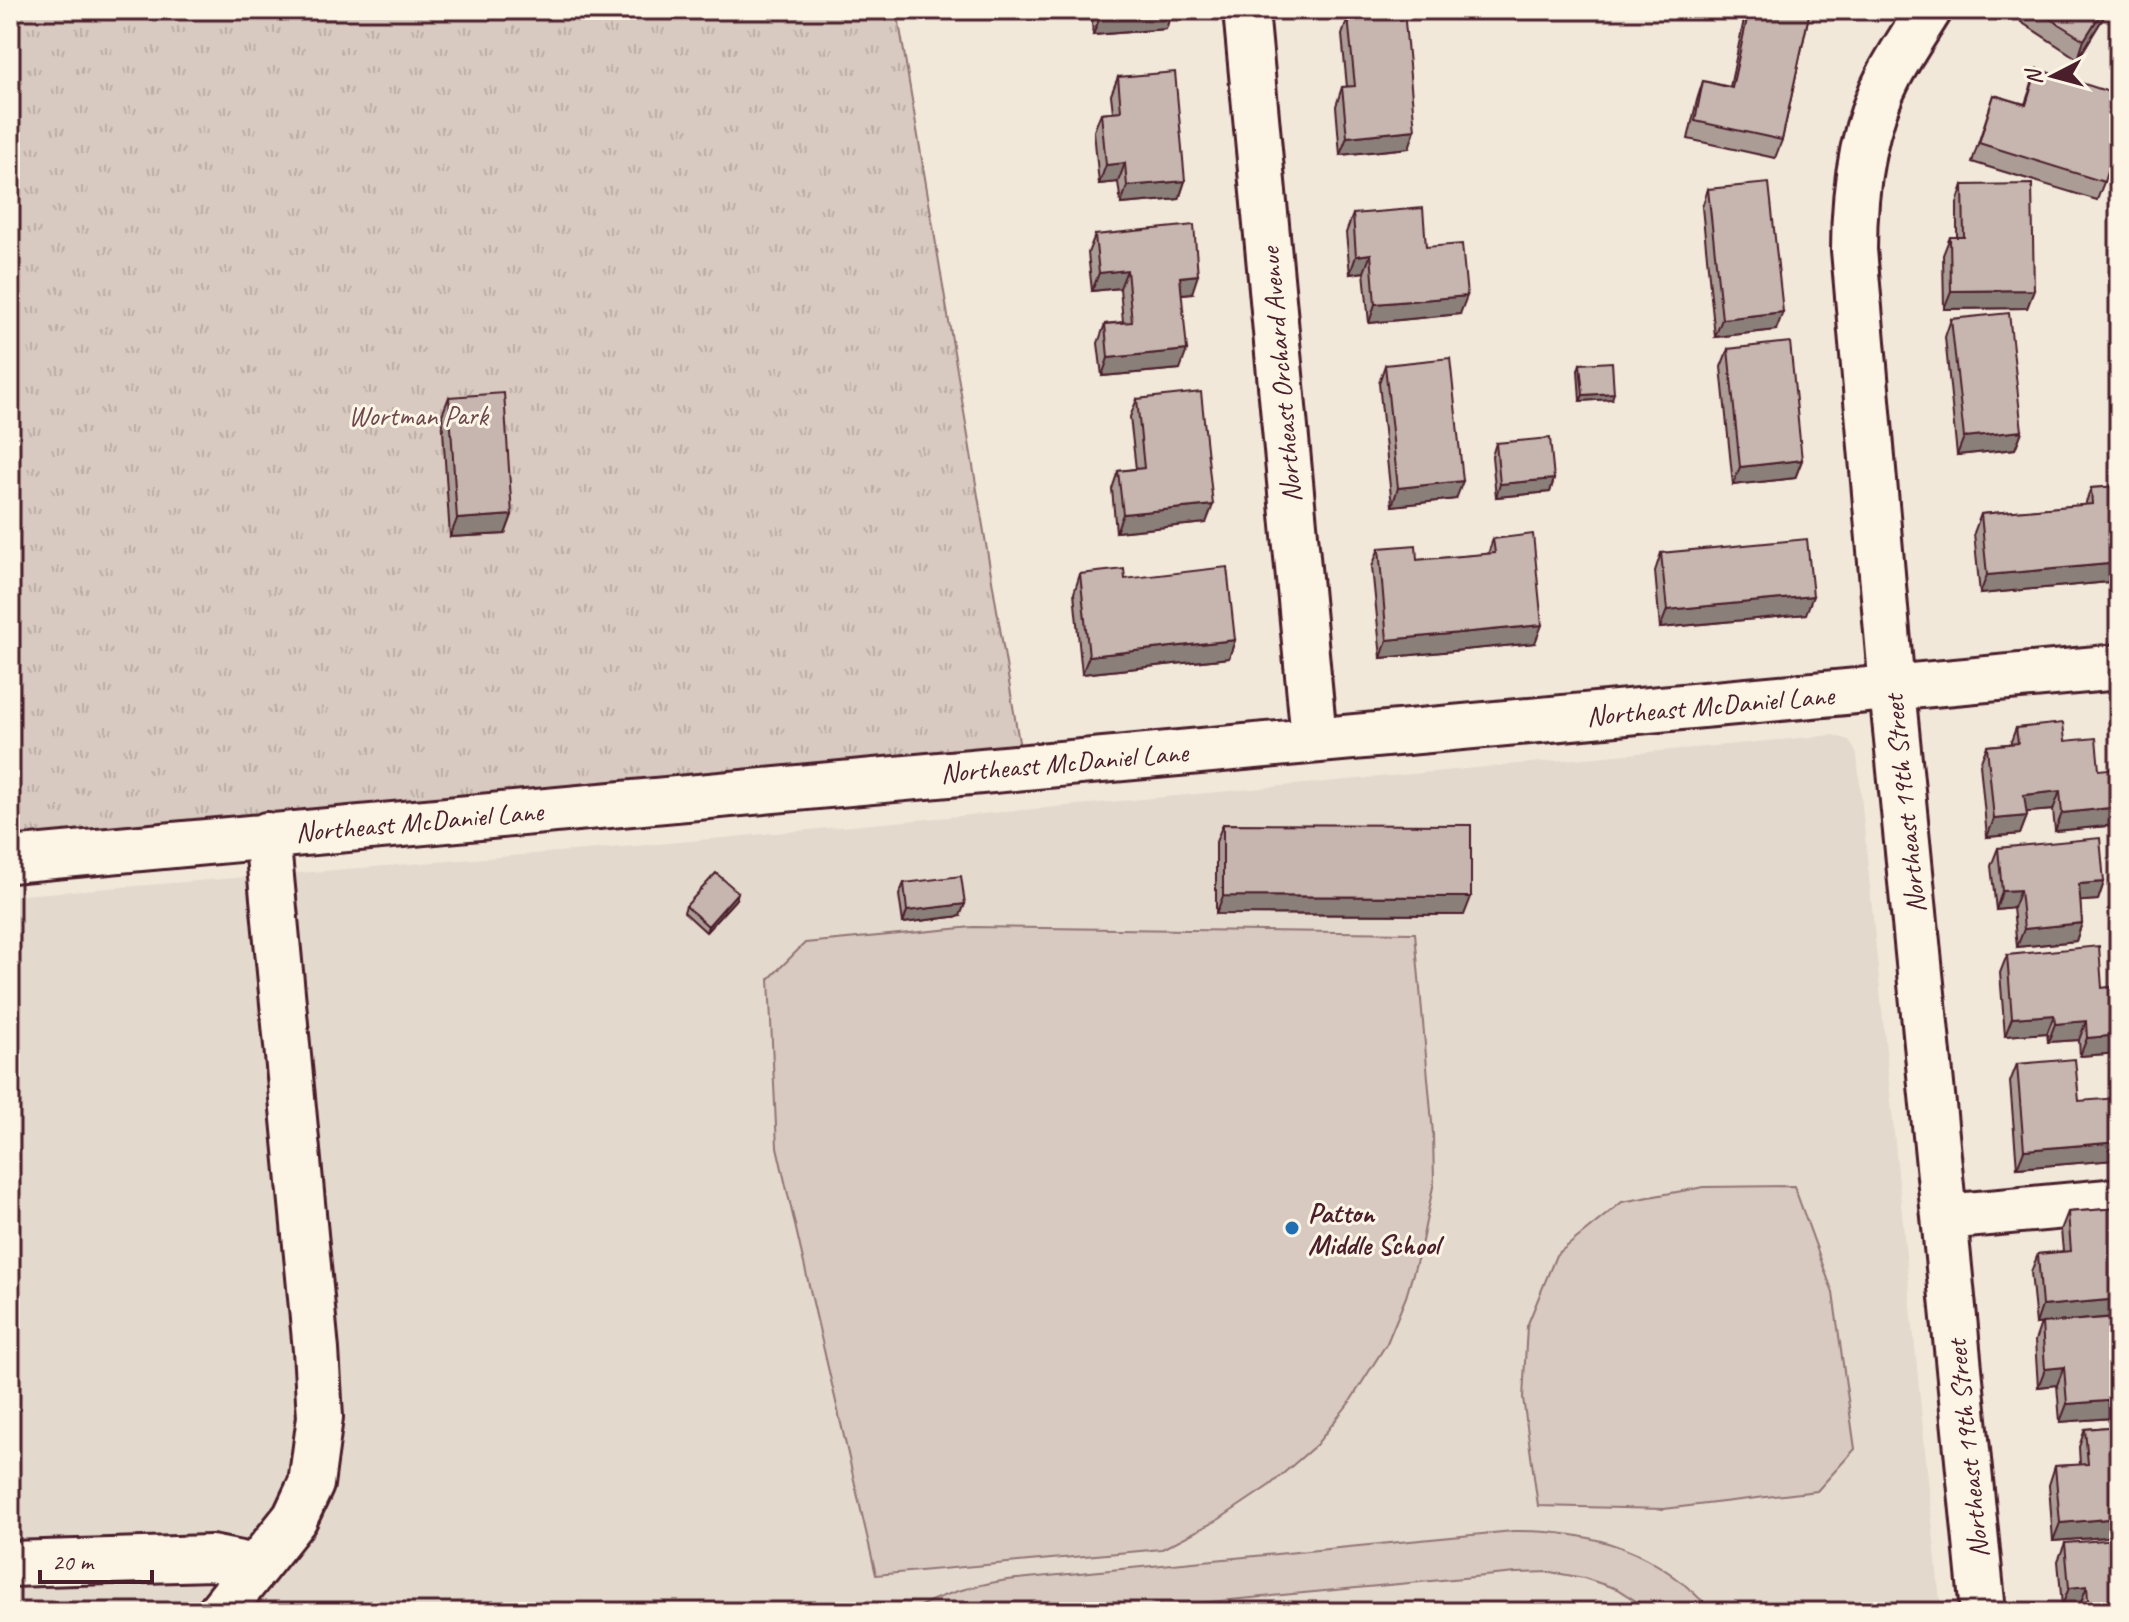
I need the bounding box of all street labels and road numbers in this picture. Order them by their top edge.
street label: Northeast Orchard Avenue [1252,244,1309,504]
street label: Northeast McDaniel Lane [1585,677,1837,734]
street label: Northeast 19th Street [1875,690,1933,915]
street label: Northeast McDaniel Lane [939,734,1191,791]
street label: Northeast McDaniel Lane [294,793,546,850]
street label: Northeast 19th Street [1938,1335,1996,1560]

